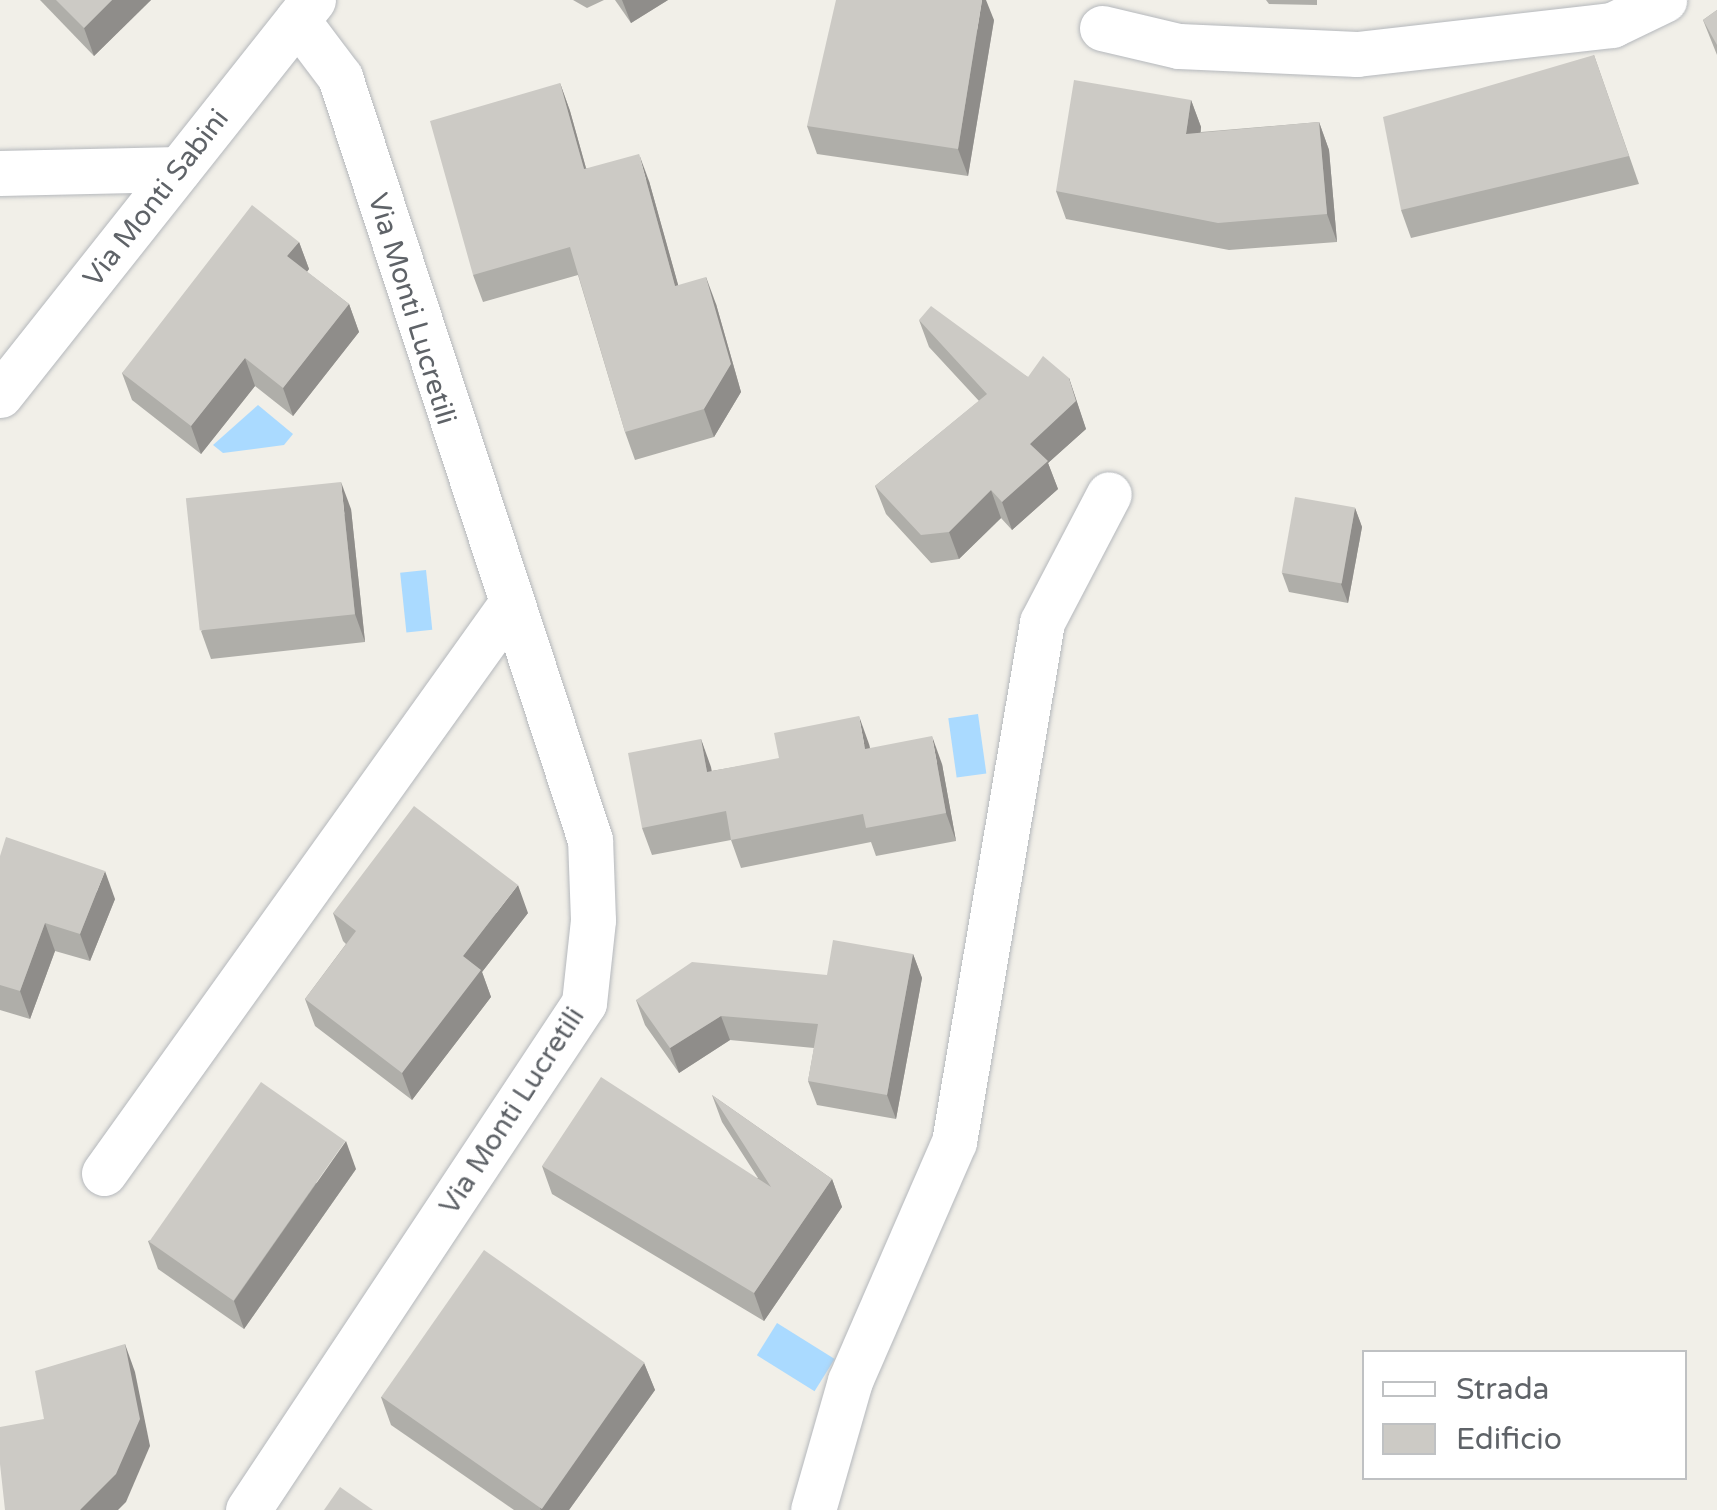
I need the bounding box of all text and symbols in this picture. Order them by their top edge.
street label: Via Monti Sabini [76,102,236,294]
street label: Via Monti Lucretili [361,189,463,429]
street label: Via Monti Lucretili [432,1001,592,1221]
legend [1362,1350,1687,1480]
text: Strada [1456,1371,1549,1408]
text: Edificio [1456,1421,1562,1458]

